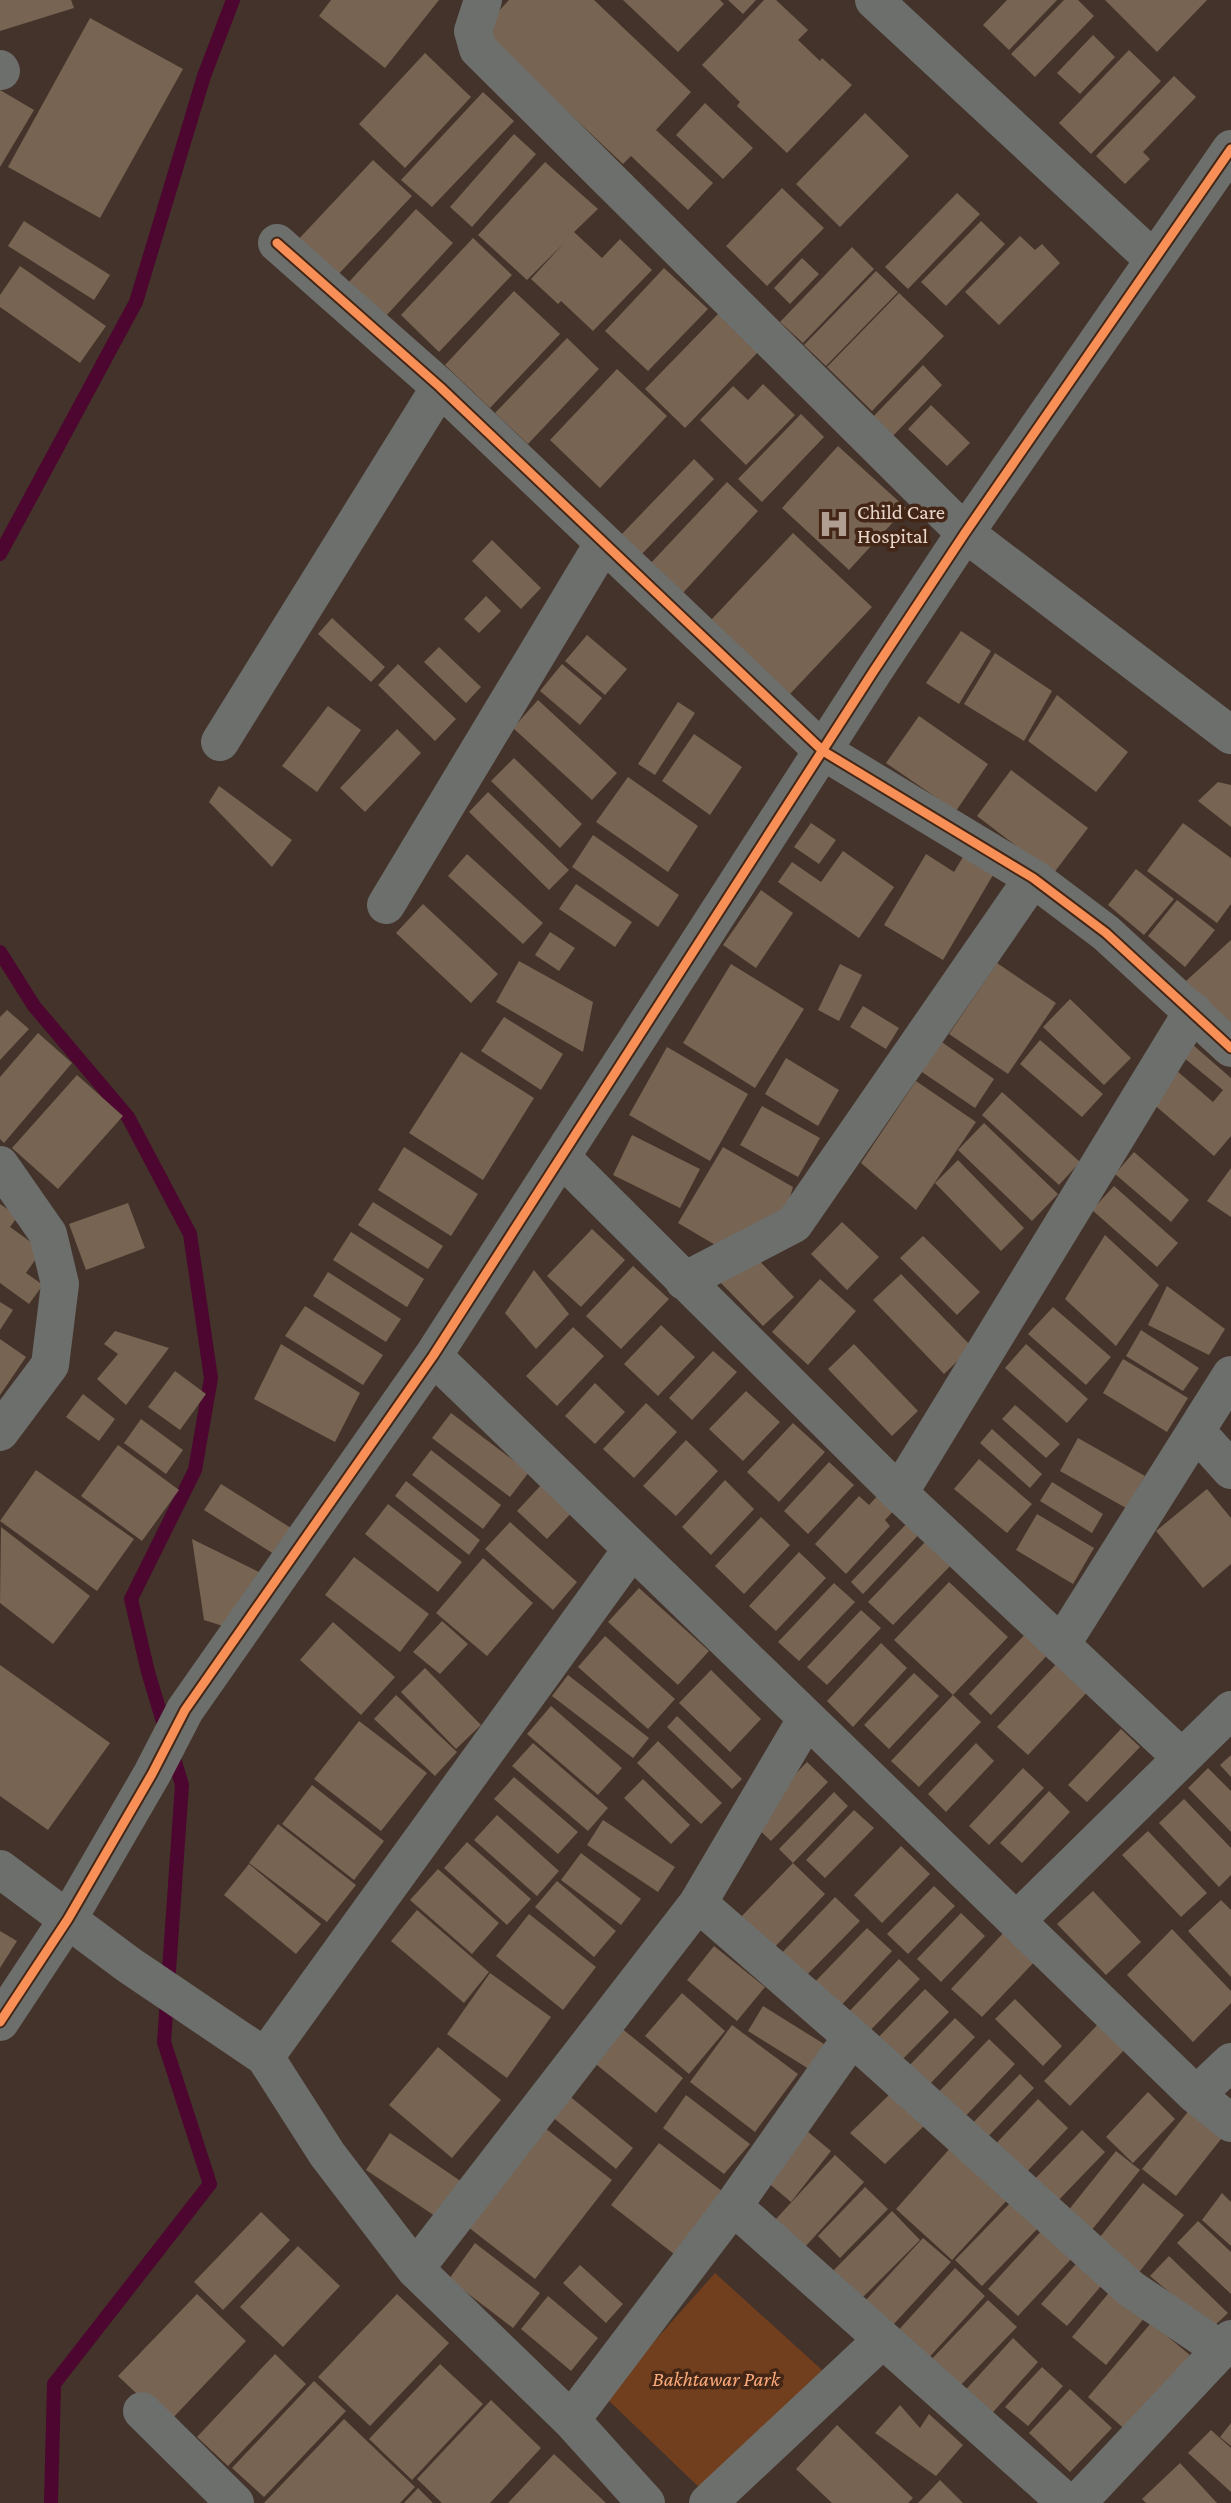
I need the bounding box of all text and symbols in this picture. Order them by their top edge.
place label: Child Care Hospital [857,500,945,548]
hospital icon: Child Care Hospital [817,507,851,541]
park label: Bakhtawar Park [652,2367,781,2391]

